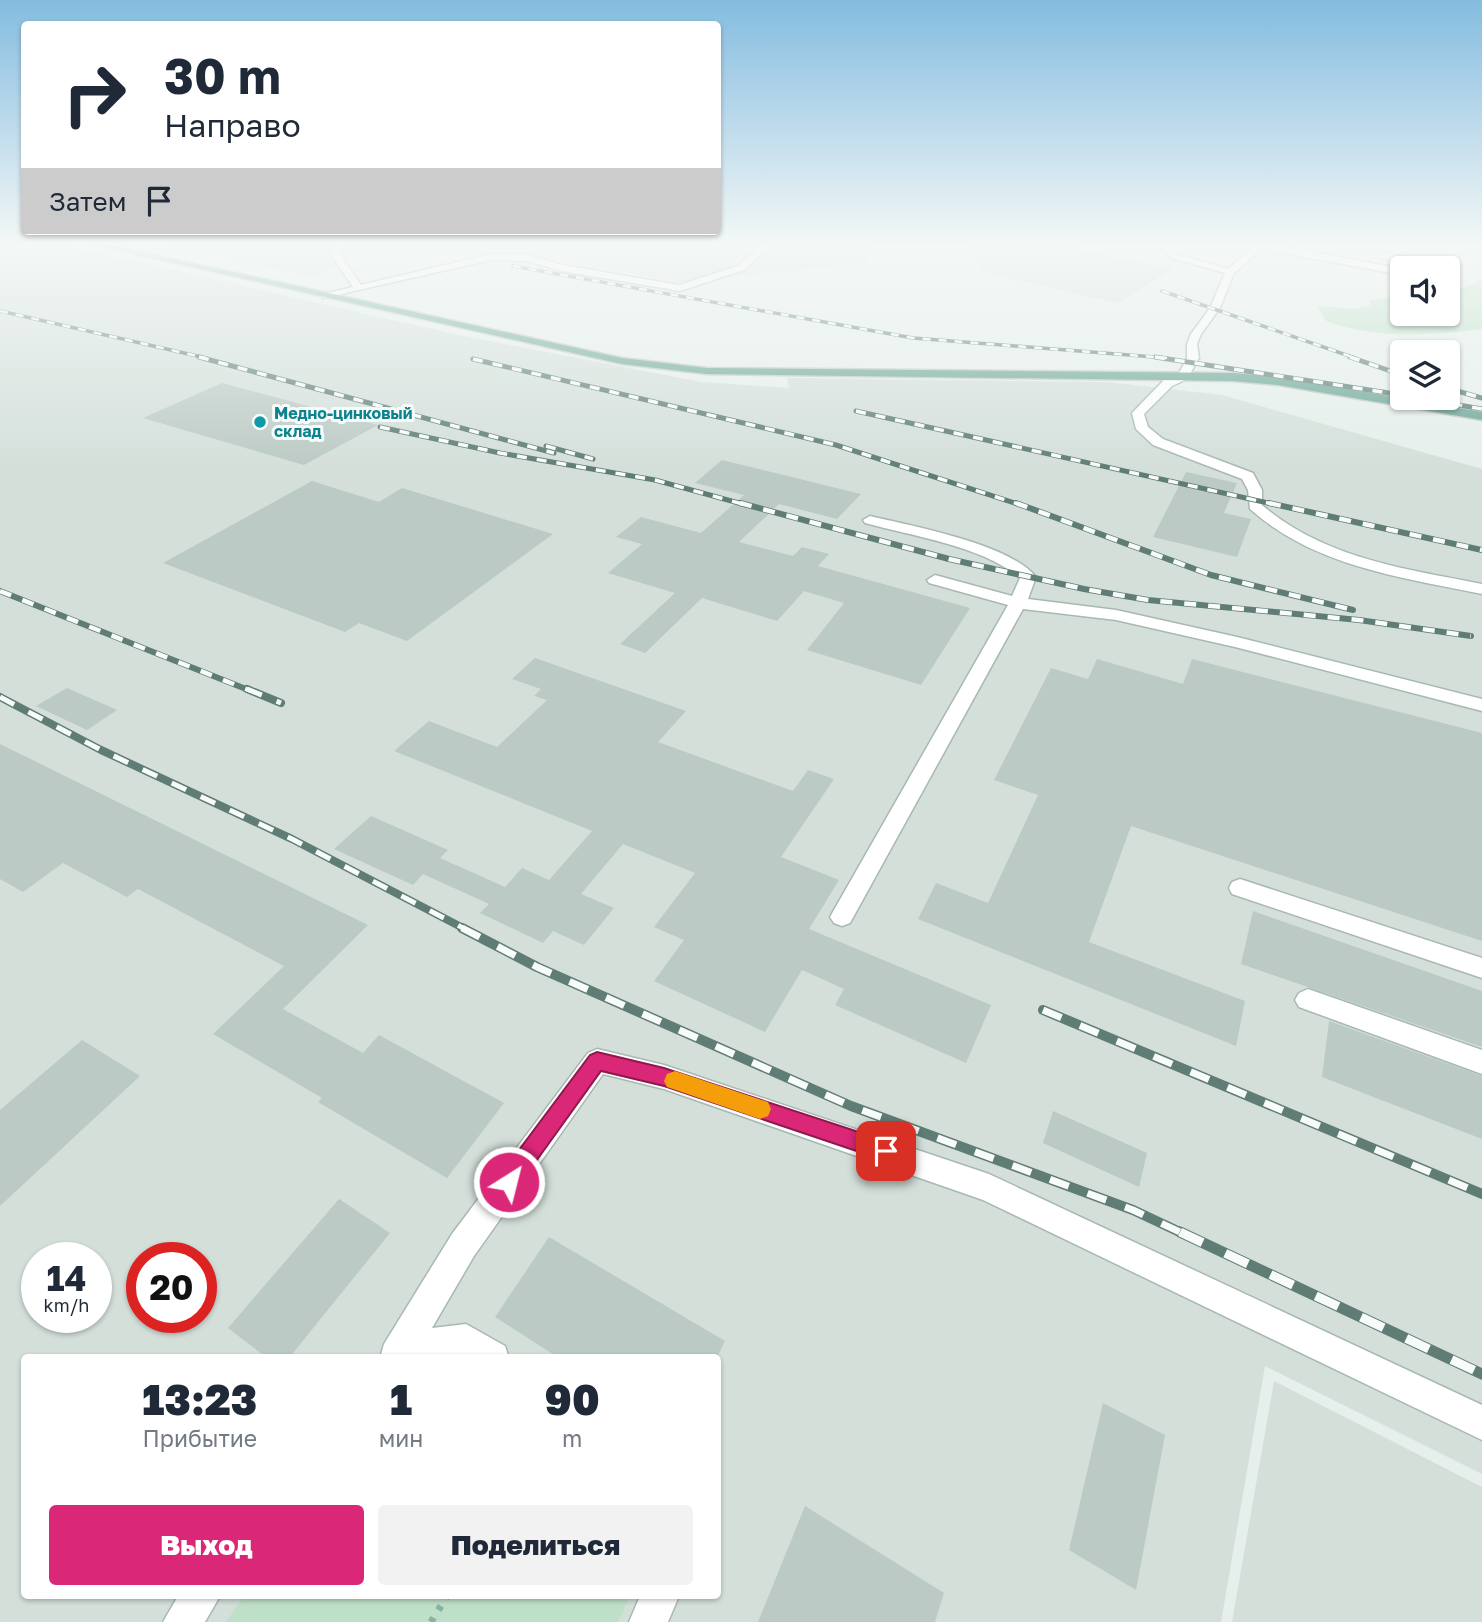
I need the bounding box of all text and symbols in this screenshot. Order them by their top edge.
text: 30 m [164,46,281,105]
icon: right [49,49,140,140]
text: Направо [164,106,301,144]
icon: arrive [140,182,178,220]
text: Затем [49,186,126,217]
map controls [1390,256,1460,410]
button: sound [1390,256,1460,326]
button: layers [1390,340,1460,410]
place label: Медно-цинковый склад [274,403,412,441]
marker: Медно-цинковый склад [252,414,268,430]
pin [856,1121,916,1181]
icon: arrive [867,1132,905,1170]
position arrow [472,1145,546,1219]
speed limit sign: 20 [126,1242,217,1333]
text: 14 [47,1257,86,1299]
text: km/h [44,1294,89,1316]
text: 13:23 [142,1374,257,1424]
text: 1 [390,1374,412,1424]
text: 90 [545,1374,600,1424]
text: Прибытие [143,1424,257,1452]
text: мин [379,1424,423,1452]
text: m [562,1424,582,1452]
button: Выход [49,1505,364,1585]
button: Поделиться [378,1505,693,1585]

